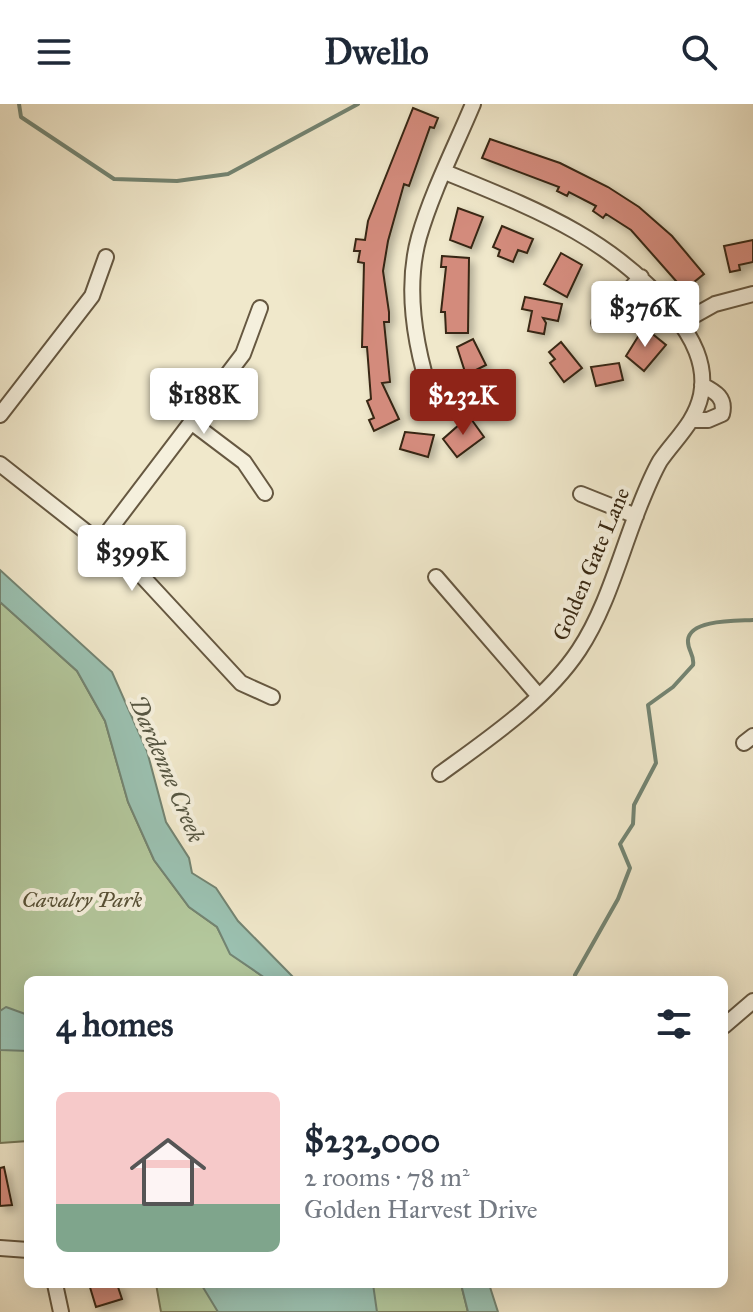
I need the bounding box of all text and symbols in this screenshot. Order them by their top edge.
icon: menu [32,30,76,74]
text: Dwello [324,30,429,74]
icon: search [677,30,721,74]
pin: $376K [589,281,701,349]
text: $376K [609,291,681,323]
pin: $188K [148,368,260,436]
pin: $232K [407,369,519,437]
text: $188K [168,378,240,410]
text: $232K [428,379,498,411]
street label: Golden Gate Lane [547,483,635,645]
pin: $399K [76,525,188,593]
text: $399K [96,535,168,567]
water label: Dardenne Creek [123,691,212,847]
park label: Cavalry Park [22,886,143,913]
icon: filters [652,1002,696,1046]
text: 4 homes [56,1004,173,1045]
text: $232,000 [304,1120,440,1161]
icon: home [120,1124,216,1220]
text: 2 rooms · 78 m² [304,1161,469,1193]
text: Golden Harvest Drive [304,1193,538,1225]

